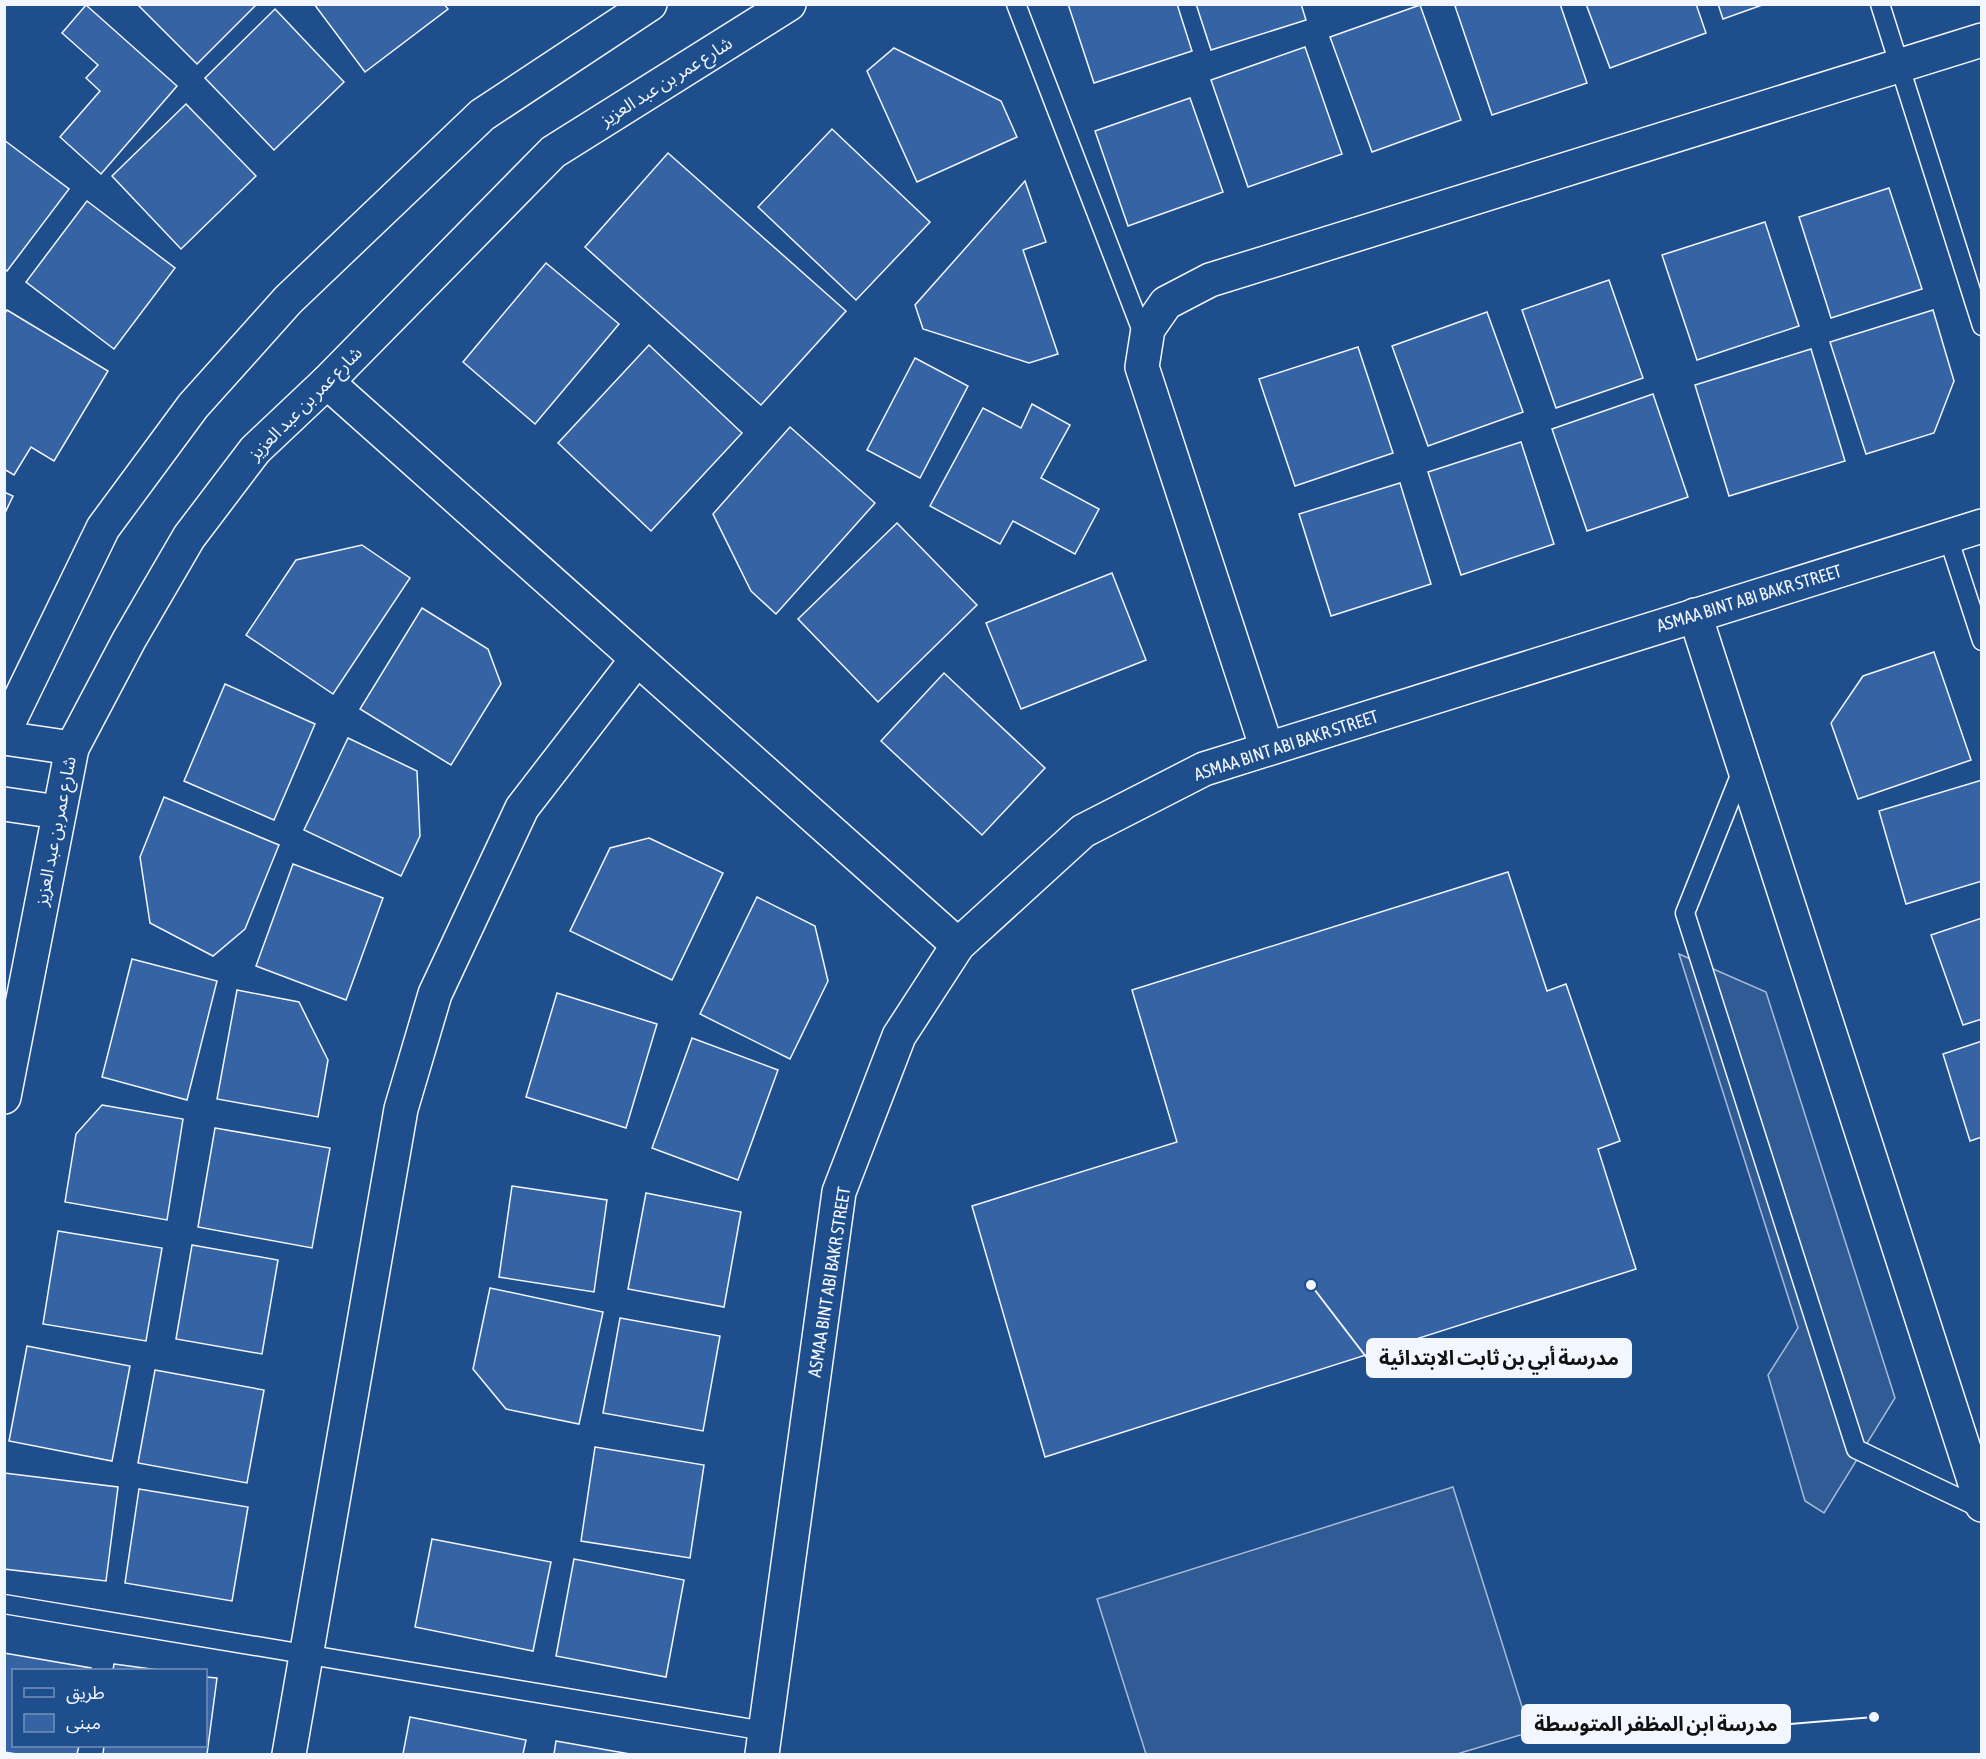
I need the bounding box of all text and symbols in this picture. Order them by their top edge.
street label: شارع عمر بن عبد العزيز [595,32,738,134]
street label: شارع عمر بن عبد العزيز [243,342,369,468]
street label: ASMAA BINT ABI BAKR STREET [1654,560,1844,636]
street label: ASMAA BINT ABI BAKR STREET [1191,705,1381,785]
street label: شارع عمر بن عبد العزيز [30,755,84,909]
street label: ASMAA BINT ABI BAKR STREET [804,1185,854,1379]
callout: مدرسة أبي بن ثابت الابتدائية [1367,1339,1631,1377]
text: مدرسة أبي بن ثابت الابتدائية [1379,1345,1619,1375]
legend [12,1669,207,1747]
text: طريق [66,1682,105,1704]
callout: مدرسة ابن المظفر المتوسطة [1522,1705,1790,1743]
text: مبنى [66,1712,101,1734]
text: مدرسة ابن المظفر المتوسطة [1534,1712,1778,1736]

